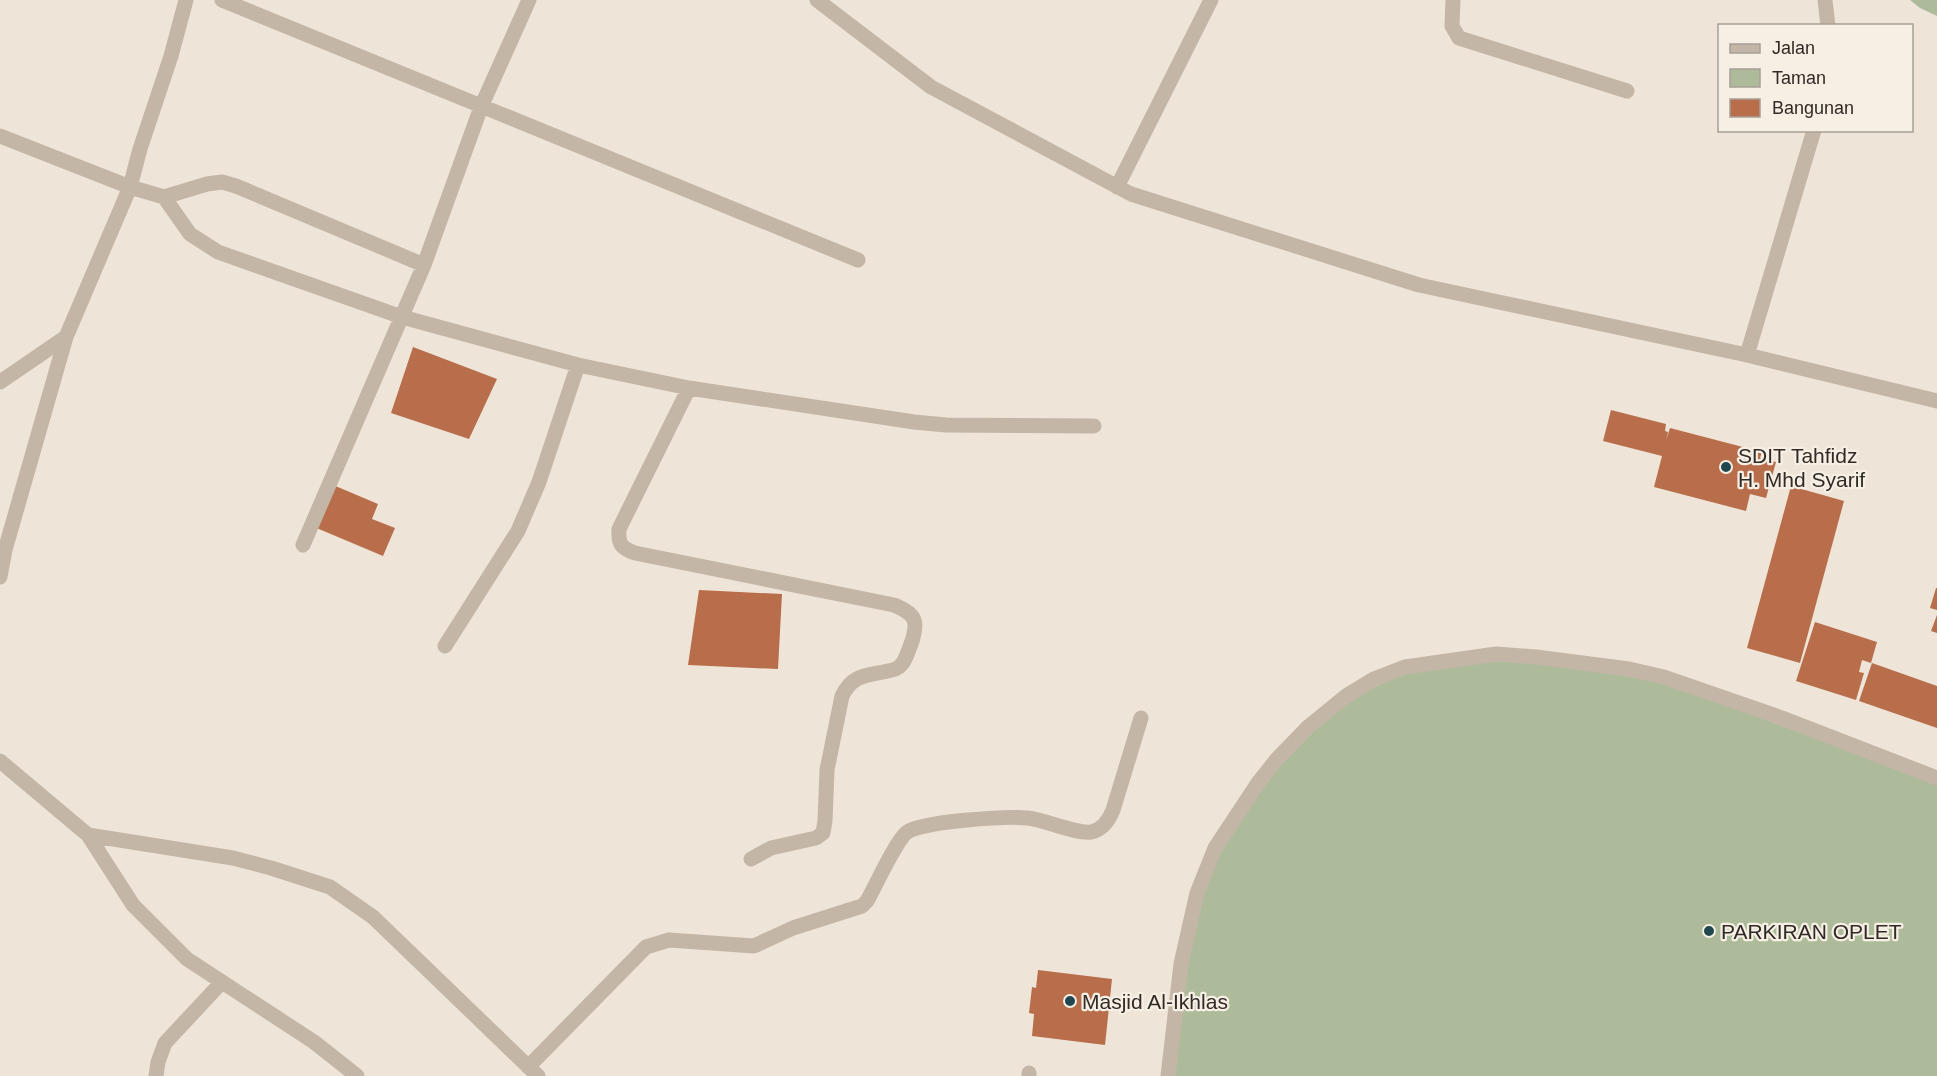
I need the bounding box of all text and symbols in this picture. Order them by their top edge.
legend [1718,24,1913,132]
text: Jalan [1772,38,1815,58]
text: Taman [1772,68,1826,88]
text: Bangunan [1772,98,1854,118]
place label: SDIT Tahfidz H. Mhd Syarif [1738,444,1865,491]
marker: SDIT Tahfidz H. Mhd Syarif [1719,460,1733,474]
place label: PARKIRAN OPLET [1721,920,1902,943]
marker: PARKIRAN OPLET [1702,924,1716,938]
place label: Masjid Al-Ikhlas [1082,990,1228,1013]
marker: Masjid Al-Ikhlas [1063,994,1077,1008]

